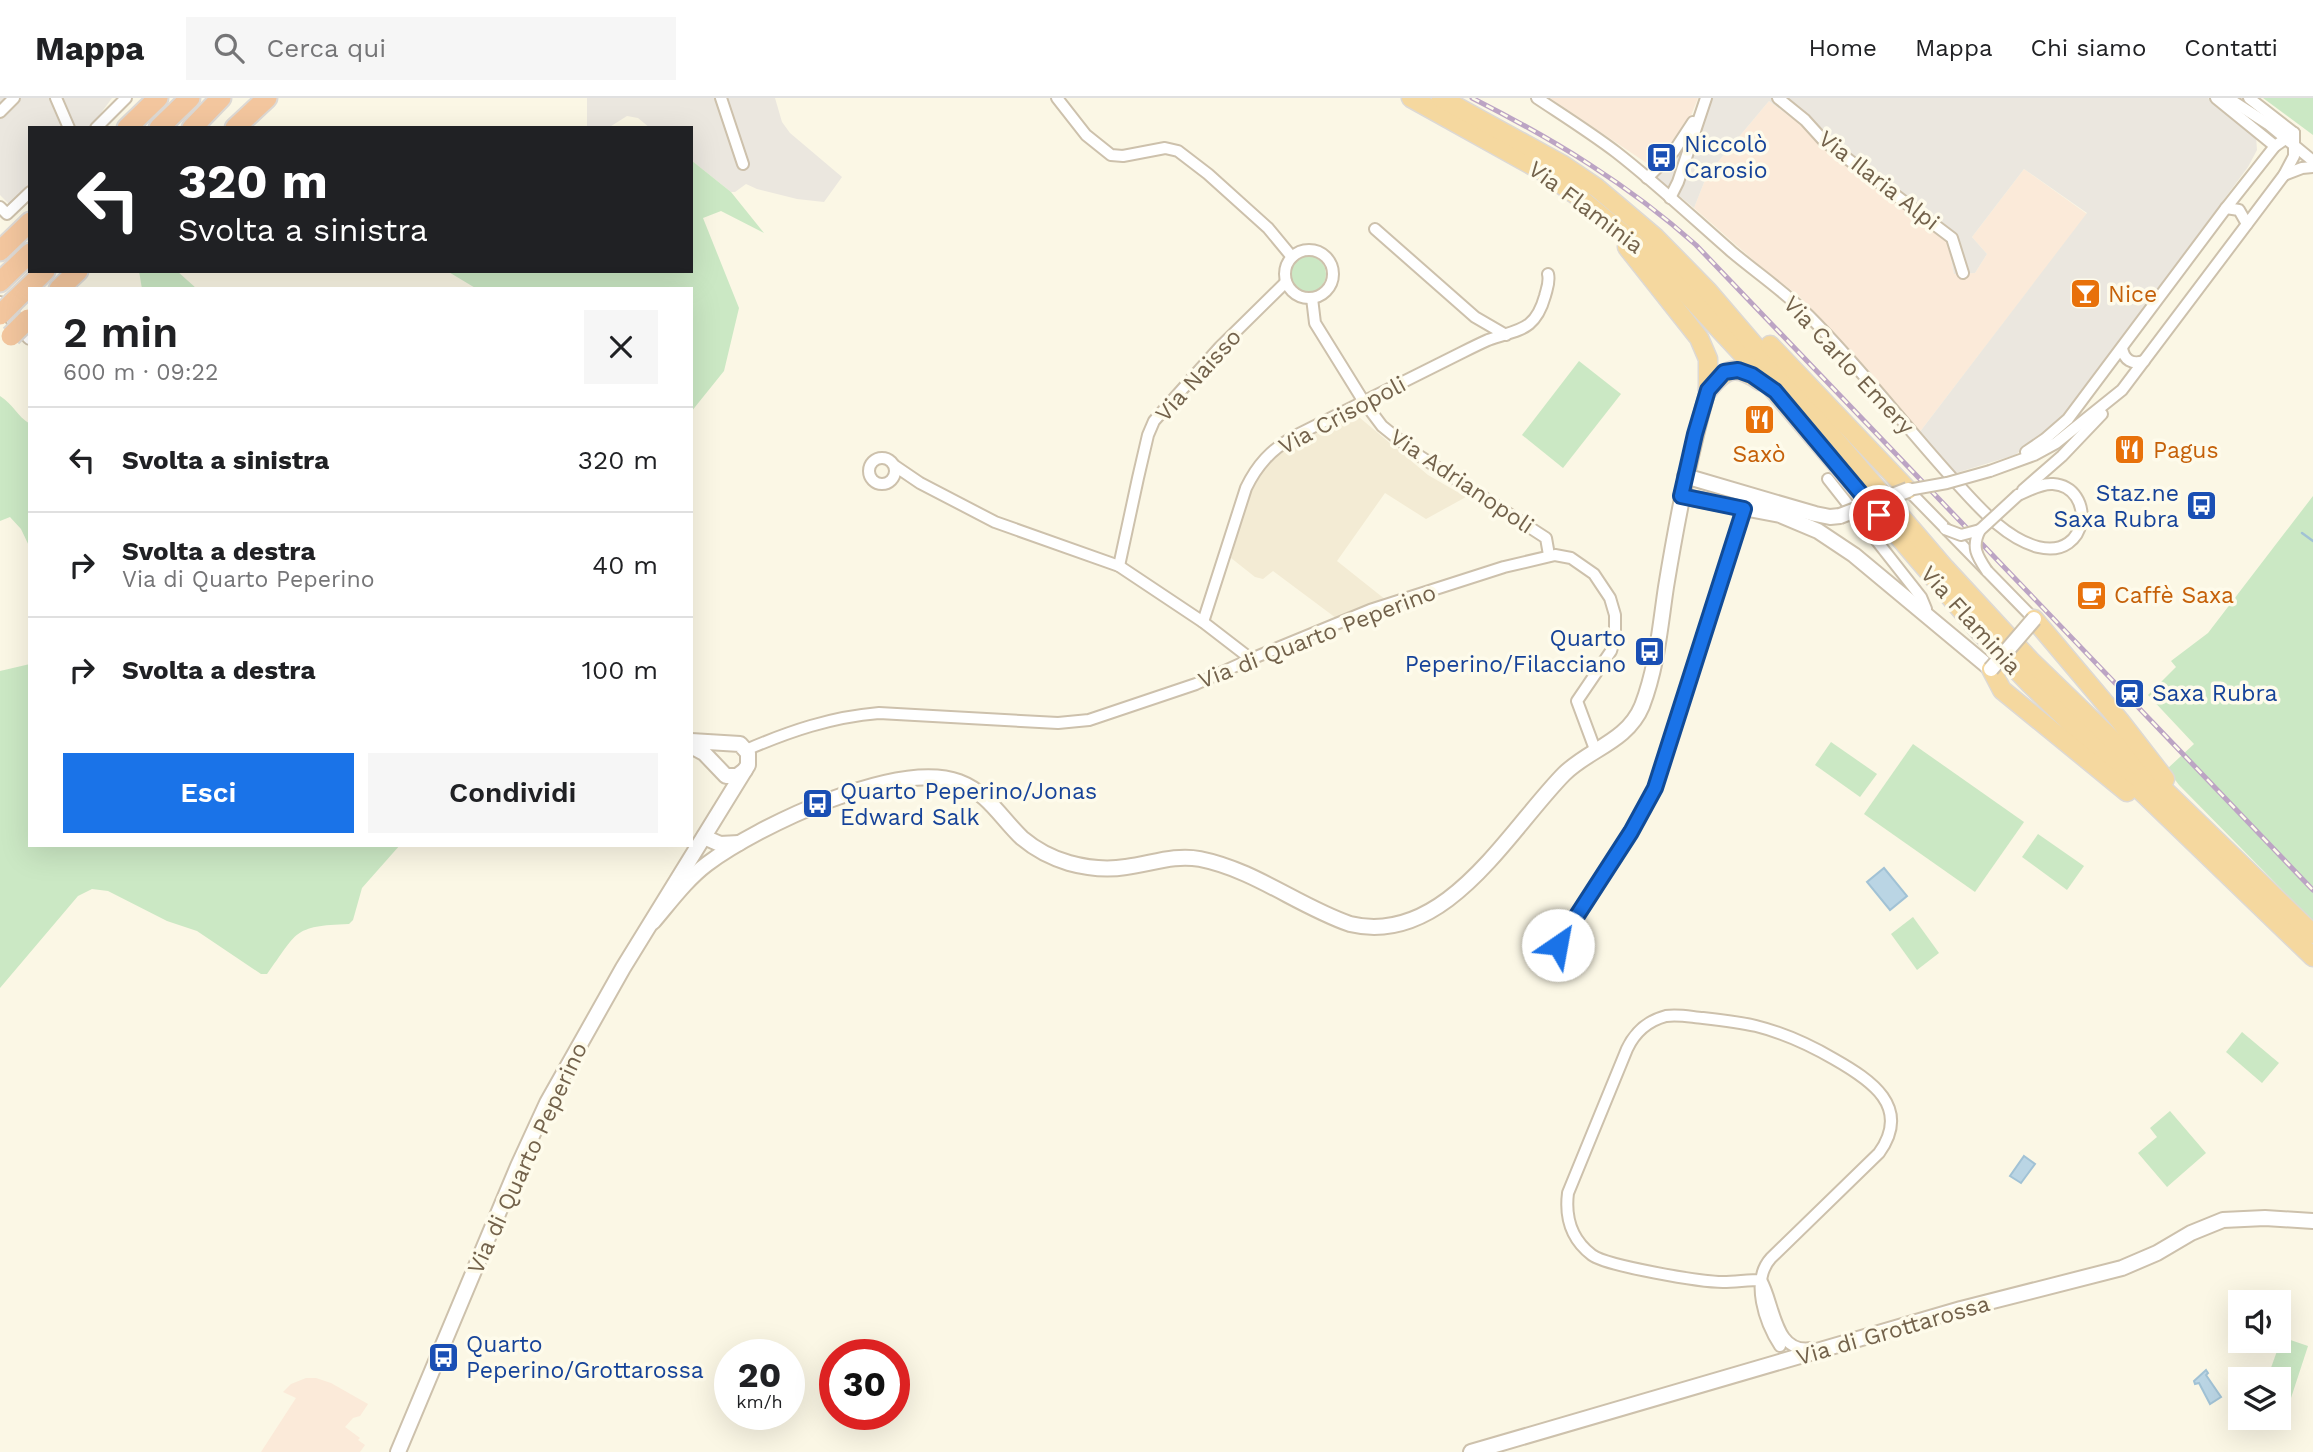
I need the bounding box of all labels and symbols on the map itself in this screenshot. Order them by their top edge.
street label: Via Ilaria Alpi [1813,125,1944,236]
place label: Niccolò Carosio [1684,131,1768,184]
bus stop icon: Niccolò Carosio [1644,140,1678,174]
street label: Via Flaminia [1523,155,1648,259]
bar icon: Nice [2068,277,2102,311]
place label: Nice [2108,281,2157,308]
street label: Via Carlo Emery [1778,291,1920,440]
street label: Via Naisso [1150,323,1247,427]
street label: Via Crisopoli [1274,371,1410,460]
restaurant icon: Saxò [1742,403,1776,437]
street label: Via Adrianopoli [1385,423,1539,540]
restaurant icon: Pagus [2113,433,2147,467]
place label: Pagus [2153,437,2219,464]
place label: Saxò [1732,441,1786,468]
place label: Staz.ne Saxa Rubra [2053,480,2179,533]
pin [1849,485,1909,545]
bus stop icon: Staz.ne Saxa Rubra [2185,489,2219,523]
street label: Via Flaminia [1915,560,2026,680]
cafe icon: Caffè Saxa [2074,578,2108,612]
street label: Via di Quarto Peperino [1194,579,1440,694]
place label: Caffè Saxa [2114,582,2234,609]
place label: Quarto Peperino/Filacciano [1405,625,1626,678]
bus stop icon: Quarto Peperino/Filacciano [1632,634,1666,668]
station icon: Saxa Rubra [2112,676,2146,710]
place label: Saxa Rubra [2152,680,2278,707]
place label: Quarto Peperino/Jonas Edward Salk [840,778,1097,831]
bus stop icon: Quarto Peperino/Jonas Edward Salk [800,787,834,821]
position arrow [1521,908,1595,982]
street label: Via di Quarto Peperino [462,1038,593,1278]
street label: Via di Grottarossa [1793,1290,1993,1371]
place label: Quarto Peperino/Grottarossa [466,1331,704,1384]
speed limit sign: 30 [819,1339,910,1430]
bus stop icon: Quarto Peperino/Grottarossa [426,1340,460,1374]

